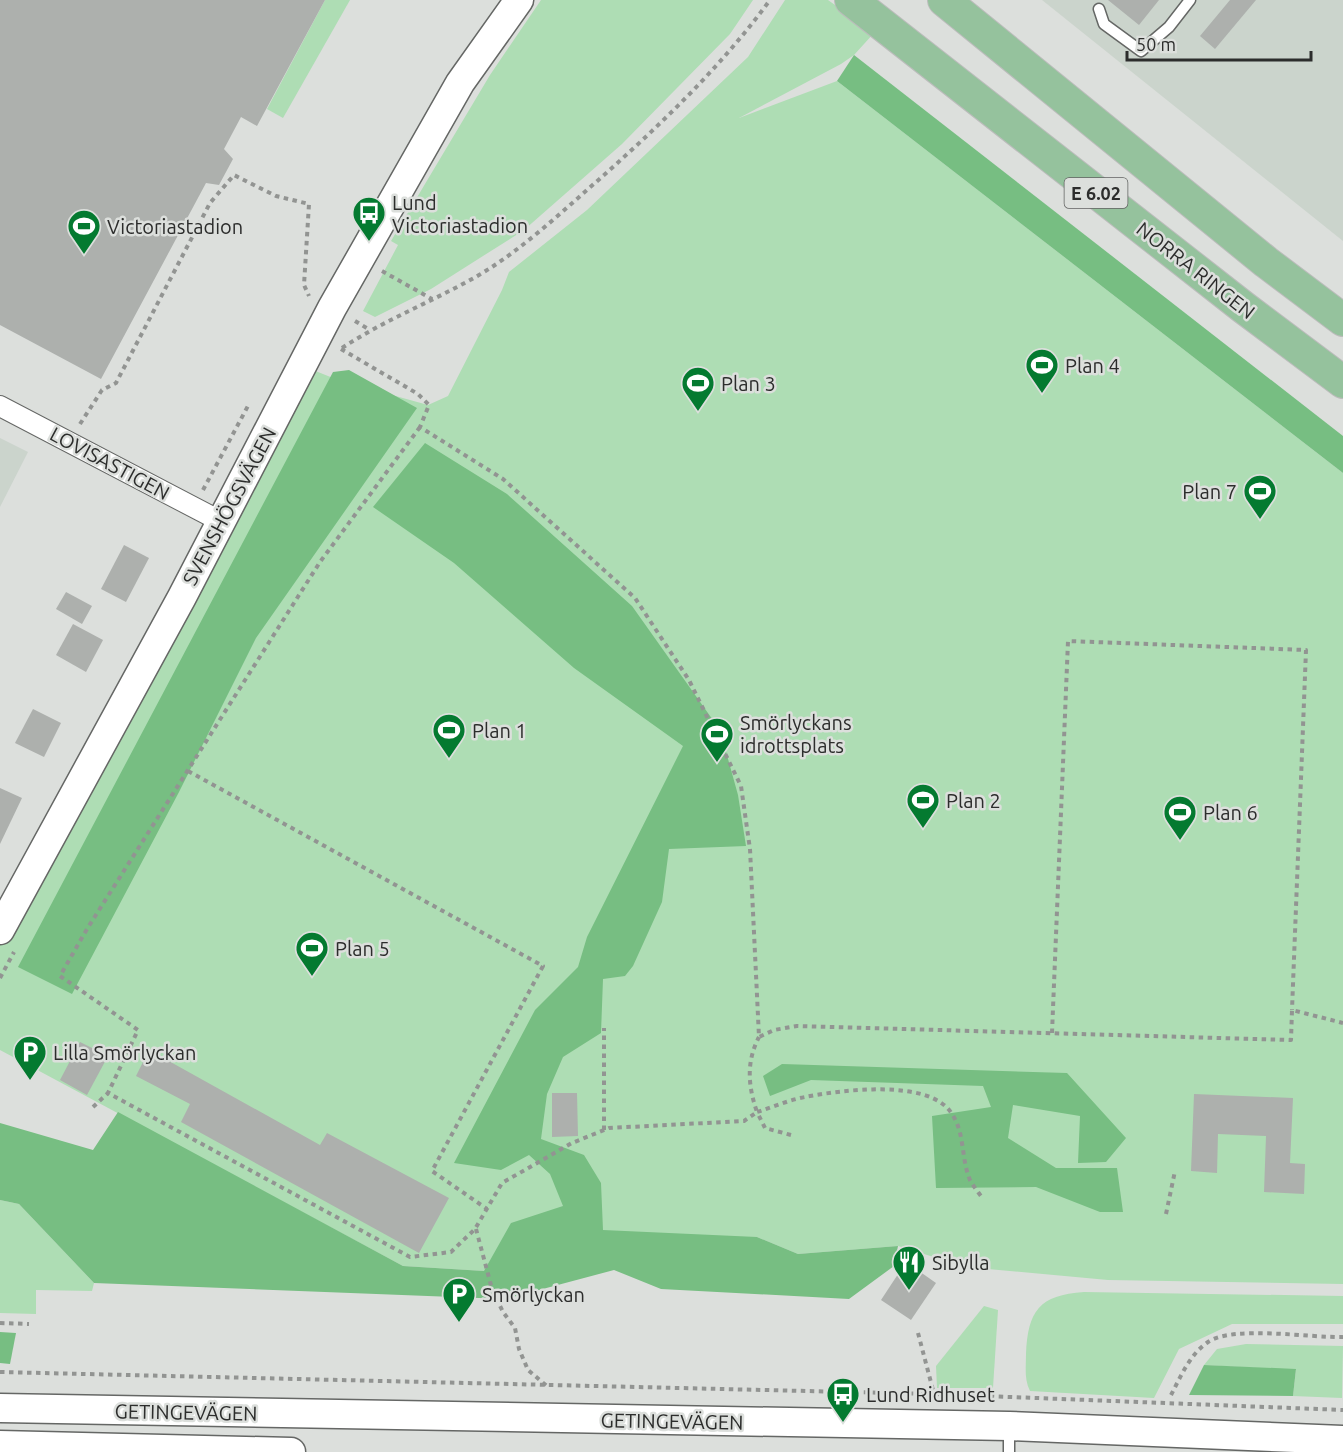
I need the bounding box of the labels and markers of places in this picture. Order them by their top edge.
place label: Lund Victoriastadion [392,191,528,237]
bus stop icon: Lund Victoriastadion [351,195,387,242]
sports icon: Victoriastadion [66,208,102,255]
place label: Victoriastadion [107,215,243,238]
sports icon: Plan 4 [1024,347,1060,394]
place label: Plan 4 [1065,354,1120,377]
sports icon: Plan 3 [680,365,716,412]
place label: Plan 3 [721,372,776,395]
sports icon: Plan 7 [1242,473,1278,520]
place label: Plan 7 [1182,480,1237,503]
place label: Smörlyckans idrottsplats [740,711,852,757]
sports icon: Plan 1 [431,712,467,759]
sports icon: Smörlyckans idrottsplats [699,716,735,763]
place label: Plan 1 [472,719,527,742]
sports icon: Plan 2 [905,782,941,829]
place label: Plan 2 [946,789,1001,812]
sports icon: Plan 6 [1162,794,1198,841]
place label: Plan 6 [1203,801,1258,824]
sports icon: Plan 5 [294,930,330,977]
place label: Plan 5 [335,937,390,960]
parking icon: Lilla Smörlyckan [12,1034,48,1081]
place label: Lilla Smörlyckan [53,1041,196,1064]
restaurant icon: Sibylla [891,1244,927,1291]
place label: Sibylla [932,1251,989,1274]
parking icon: Smörlyckan [441,1276,477,1323]
place label: Smörlyckan [482,1283,585,1306]
bus stop icon: Lund Ridhuset [825,1376,861,1423]
place label: Lund Ridhuset [866,1383,995,1406]

